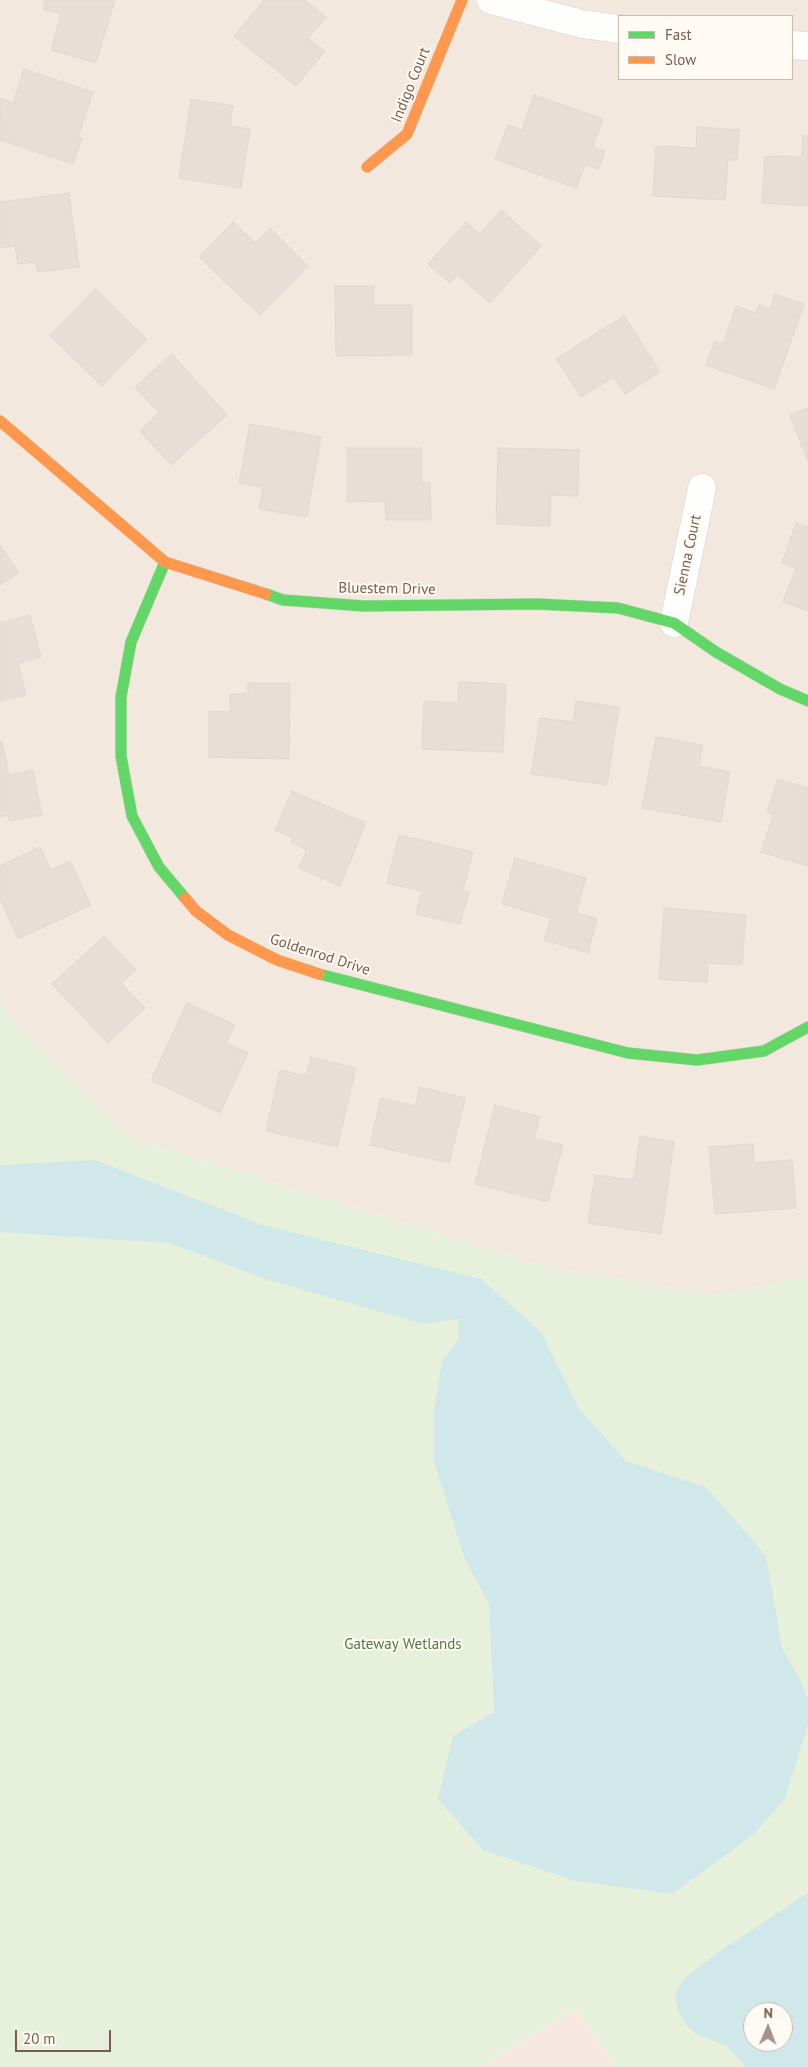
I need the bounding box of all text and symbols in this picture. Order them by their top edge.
legend [618,15,793,80]
text: Fast [665,25,692,44]
street label: Indigo Court [388,45,434,125]
text: Slow [665,50,696,69]
street label: Sienna Court [671,513,705,597]
street label: Bluestem Drive [338,579,436,599]
street label: Goldenrod Drive [268,930,372,980]
park label: Gateway Wetlands [344,1636,462,1654]
north arrow [743,2002,793,2052]
text: N [763,2004,773,2022]
scale bar [18,2020,114,2052]
text: 20 m [23,2029,56,2048]

